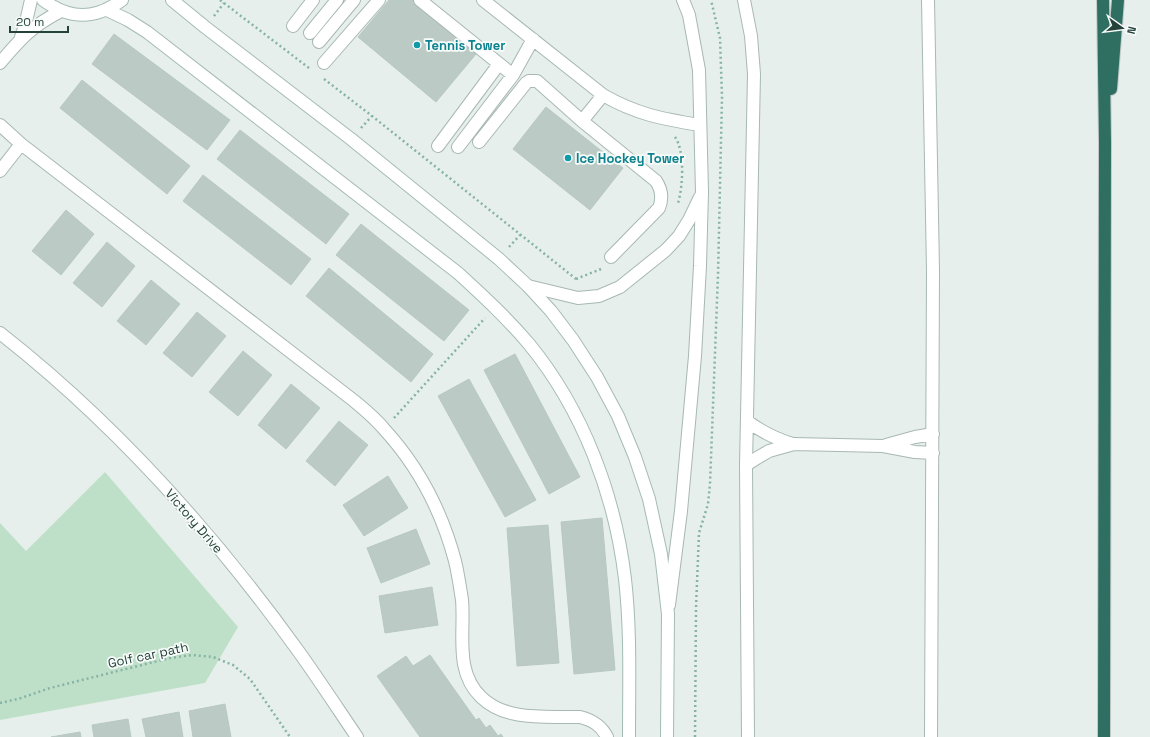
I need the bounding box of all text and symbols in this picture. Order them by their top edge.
scale bar [10,8,68,34]
north arrow [1102,8,1142,48]
text: 20 m [16,14,44,30]
text: N [1124,25,1139,36]
place label: Tennis Tower [425,37,505,54]
marker: Tennis Tower [412,40,422,50]
place label: Ice Hockey Tower [576,150,685,167]
marker: Ice Hockey Tower [563,153,573,163]
street label: Victory Drive [161,485,227,557]
street label: Golf car path [106,638,190,672]

